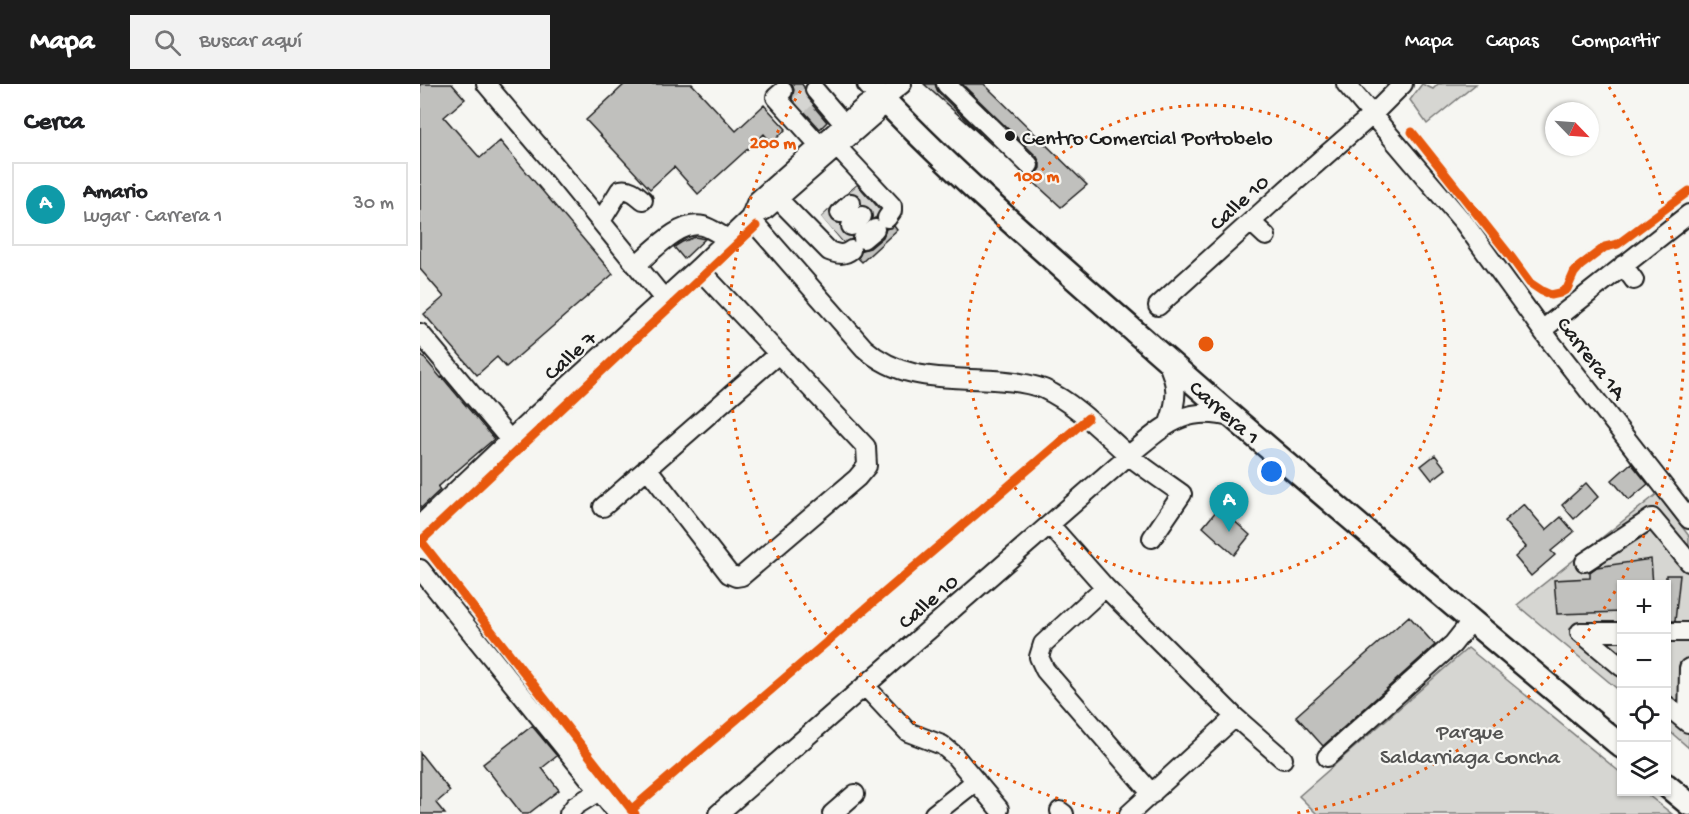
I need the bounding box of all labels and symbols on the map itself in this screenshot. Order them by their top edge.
north arrow [1545,102,1599,156]
place label: Centro Comercial Portobelo [1022,127,1273,153]
marker: Centro Comercial Portobelo [1003,129,1017,143]
text: 200 m [750,134,796,155]
text: 100 m [1014,167,1060,188]
street label: Calle 10 [1205,170,1276,238]
street label: Carrera 1A [1549,313,1631,407]
street label: Calle 7 [540,326,604,387]
centre of rings [1196,334,1216,354]
street label: Carrera 1 [1182,376,1264,452]
your location [1257,457,1286,486]
pin: A [1210,482,1248,532]
street label: Calle 10 [894,570,965,636]
park label: Parque Saldarriaga Concha [1380,721,1561,772]

